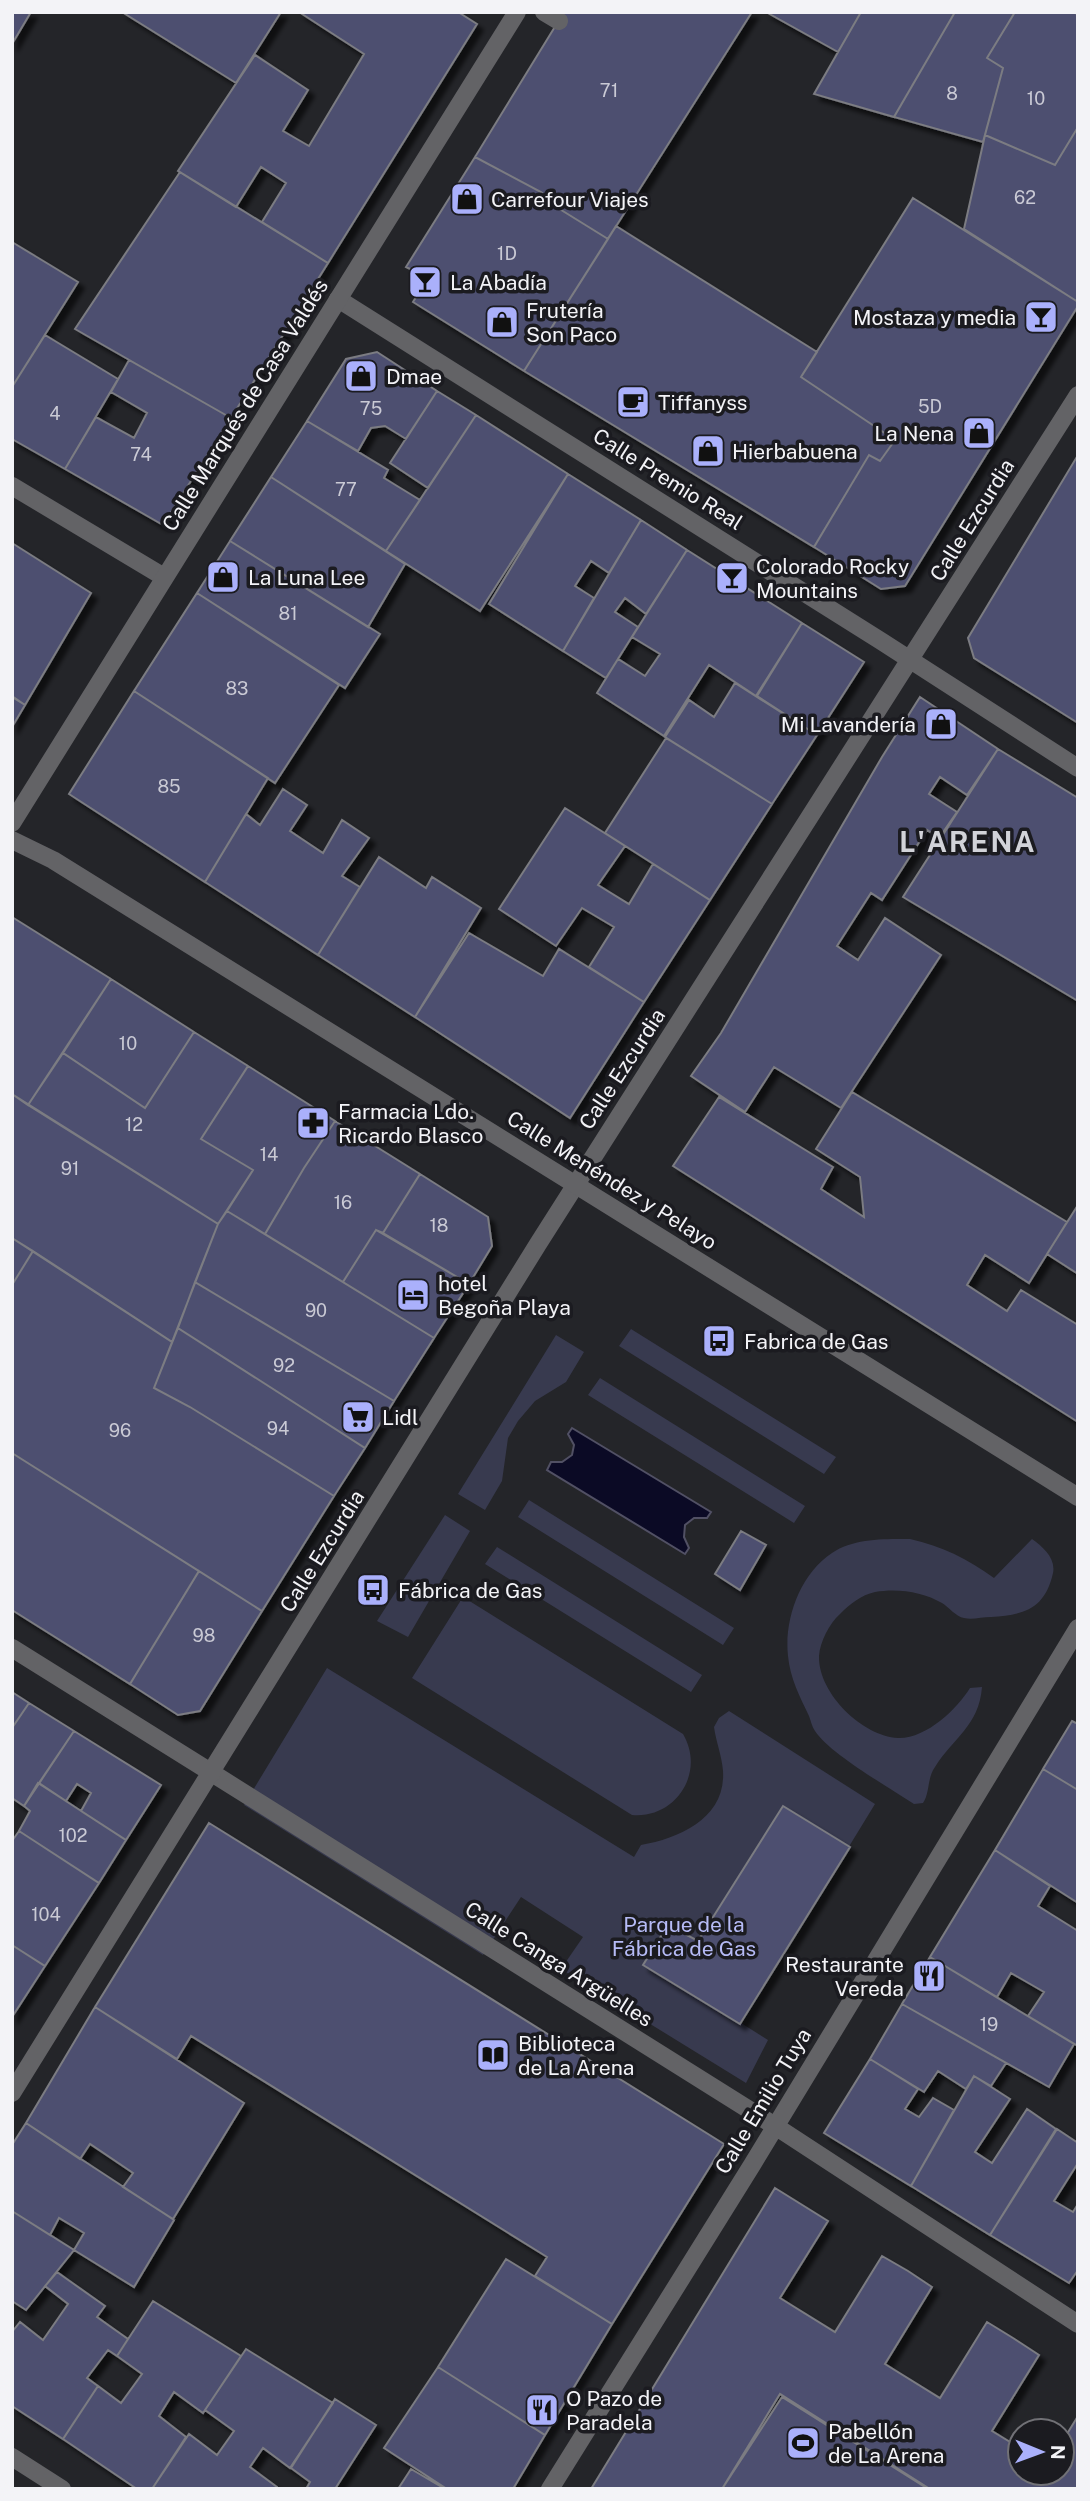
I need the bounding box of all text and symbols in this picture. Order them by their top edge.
house number: 71 [600,80,618,101]
house number: 8 [946,83,958,104]
house number: 10 [1027,88,1045,109]
shop icon: Carrefour Viajes [448,180,486,218]
place label: Carrefour Viajes [491,187,649,212]
house number: 62 [1014,187,1036,208]
house number: 1D [497,243,517,264]
bar icon: La Abadía [406,263,444,301]
place label: La Abadía [450,270,547,295]
street label: Calle Marqués de Casa Valdés [157,274,333,536]
place label: Frutería Son Paco [526,298,617,347]
bar icon: Mostaza y media [1022,298,1060,336]
shop icon: Frutería Son Paco [483,303,521,341]
place label: Mostaza y media [853,305,1016,330]
shop icon: Dmae [342,357,380,395]
place label: Dmae [386,364,442,389]
cafe icon: Tiffanyss [614,383,652,421]
place label: Tiffanyss [658,390,747,415]
house number: 5D [918,396,942,417]
house number: 75 [360,398,382,419]
house number: 4 [49,403,61,424]
shop icon: La Nena [960,414,998,452]
place label: La Nena [874,421,954,446]
street label: Calle Premio Real [589,423,747,535]
shop icon: Hierbabuena [689,432,727,470]
place label: Hierbabuena [732,439,858,464]
house number: 74 [130,444,152,465]
street label: Calle Ezcurdia [925,454,1019,586]
house number: 77 [335,479,357,500]
place label: Colorado Rocky Mountains [756,554,909,603]
shop icon: La Luna Lee [204,558,242,596]
bar icon: Colorado Rocky Mountains [713,559,751,597]
place label: La Luna Lee [248,565,365,590]
house number: 81 [279,603,297,624]
house number: 83 [226,678,248,699]
shop icon: Mi Lavandería [922,705,960,743]
place label: Mi Lavandería [781,712,916,737]
house number: 85 [157,776,181,797]
district label: L'ARENA [899,825,1037,858]
street label: Calle Ezcurdia [574,1004,670,1134]
house number: 10 [119,1033,137,1054]
place label: Farmacia Ldo. Ricardo Blasco [338,1099,483,1148]
pharmacy icon: Farmacia Ldo. Ricardo Blasco [294,1104,332,1142]
street label: Calle Menéndez y Pelayo [503,1105,721,1255]
house number: 12 [125,1114,143,1135]
house number: 14 [260,1144,278,1165]
house number: 91 [61,1158,79,1179]
house number: 16 [334,1192,352,1213]
house number: 18 [430,1215,448,1236]
place label: hotel Begoña Playa [438,1271,571,1320]
hotel icon: hotel Begoña Playa [394,1276,432,1314]
house number: 90 [305,1300,327,1321]
bus stop icon: Fabrica de Gas [700,1322,738,1360]
place label: Fabrica de Gas [744,1329,888,1354]
house number: 92 [273,1355,295,1376]
supermarket icon: Lidl [339,1398,377,1436]
place label: Lidl [382,1405,418,1430]
house number: 94 [267,1418,289,1439]
house number: 96 [109,1420,131,1441]
street label: Calle Ezcurdia [275,1485,369,1617]
bus stop icon: Fábrica de Gas [354,1571,392,1609]
place label: Fábrica de Gas [398,1578,542,1603]
house number: 98 [193,1625,215,1646]
house number: 102 [58,1825,88,1846]
street label: Calle Canga Argüelles [461,1896,657,2032]
house number: 104 [31,1904,61,1925]
park label: Parque de la Fábrica de Gas [612,1912,756,1961]
place label: Restaurante Vereda [785,1952,904,2001]
restaurant icon: Restaurante Vereda [910,1957,948,1995]
house number: 19 [980,2014,998,2035]
street label: Calle Emilio Tuya [710,2024,816,2178]
place label: Biblioteca de La Arena [518,2031,634,2080]
library icon: Biblioteca de La Arena [474,2036,512,2074]
place label: O Pazo de Paradela [566,2386,662,2435]
restaurant icon: O Pazo de Paradela [523,2391,561,2429]
north arrow [1006,2417,1076,2487]
place label: Pabellón de La Arena [828,2419,944,2468]
sports icon: Pabellón de La Arena [784,2424,822,2462]
text: N [1047,2445,1069,2460]

